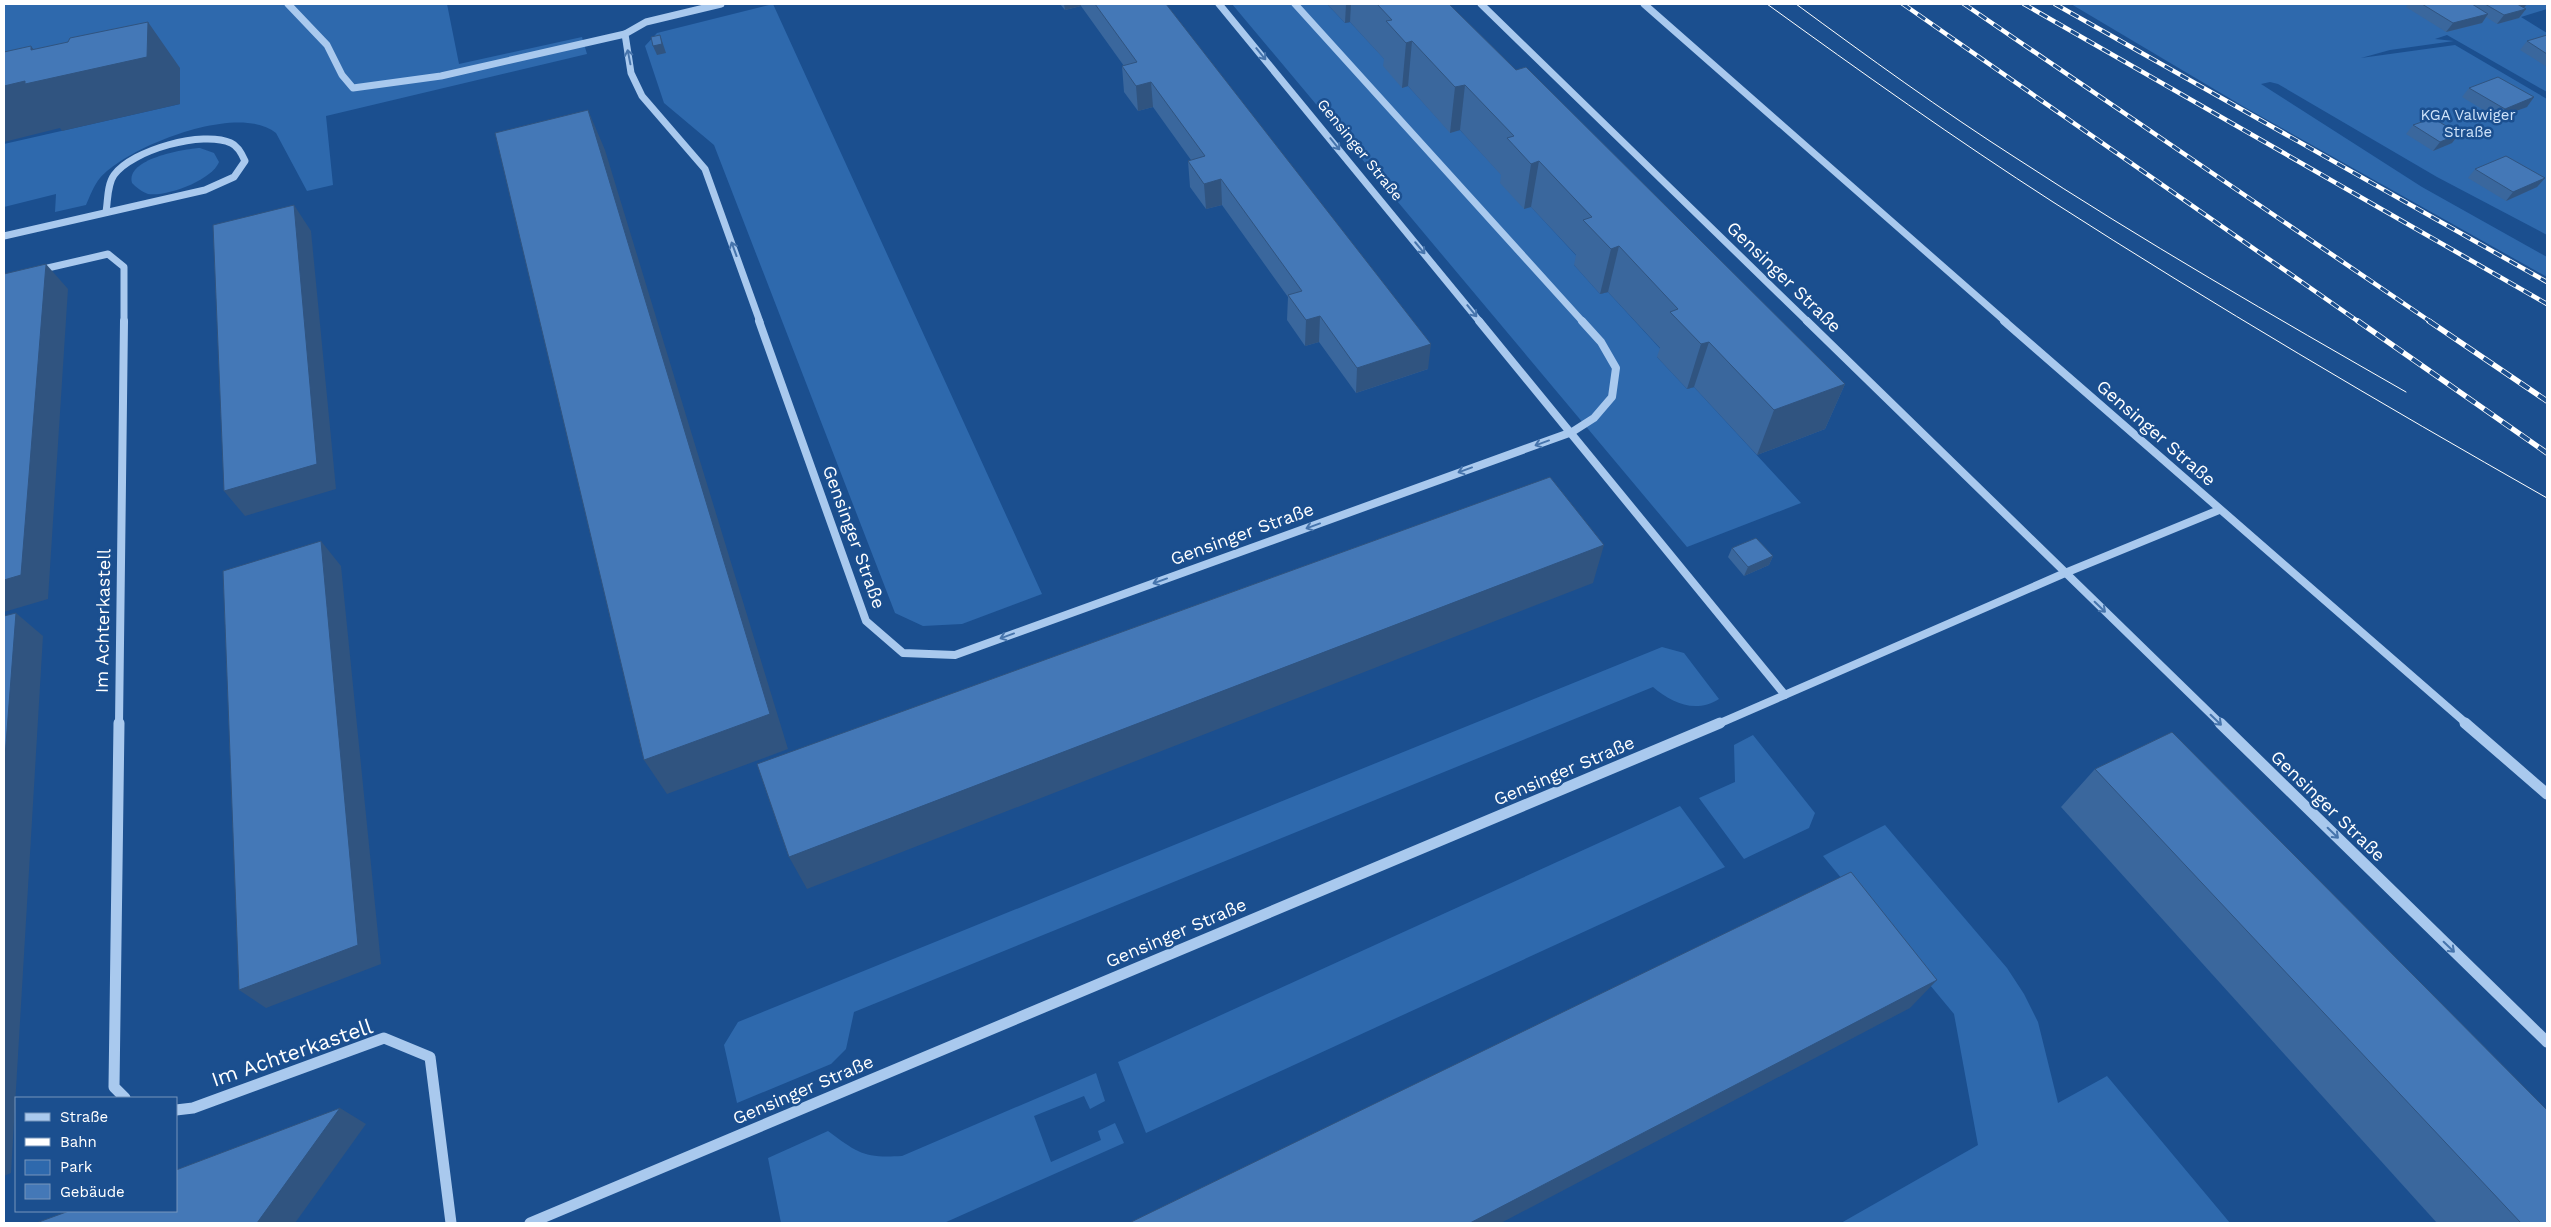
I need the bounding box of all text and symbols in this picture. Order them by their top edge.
one-way arrow [1255,48,1266,61]
one-way arrow [624,50,633,66]
street label: Gensinger Straße [1313,95,1407,205]
park label: KGA Valwiger Straße [2420,106,2516,141]
one-way arrow [1330,137,1341,150]
street label: Gensinger Straße [1723,217,1846,337]
one-way arrow [1415,241,1426,254]
one-way arrow [729,242,738,258]
one-way arrow [1467,304,1478,317]
street label: Gensinger Straße [2093,375,2220,490]
one-way arrow [1534,439,1550,448]
street label: Gensinger Straße [819,462,890,611]
one-way arrow [1458,466,1474,475]
street label: Gensinger Straße [1167,498,1316,569]
one-way arrow [1305,522,1321,531]
street label: Im Achterkastell [91,548,114,693]
one-way arrow [1153,577,1168,586]
one-way arrow [2094,600,2106,613]
one-way arrow [1000,632,1015,641]
one-way arrow [2210,714,2223,726]
street label: Gensinger Straße [1490,731,1637,810]
street label: Gensinger Straße [2267,746,2390,866]
one-way arrow [2327,827,2339,839]
street label: Gensinger Straße [1102,893,1249,972]
one-way arrow [2443,940,2455,953]
street label: Im Achterkastell [208,1013,376,1092]
street label: Gensinger Straße [729,1050,876,1129]
legend [15,1097,178,1212]
text: Straße [60,1108,108,1126]
text: Bahn [60,1133,97,1151]
text: Park [60,1158,93,1176]
text: Gebäude [60,1183,125,1201]

